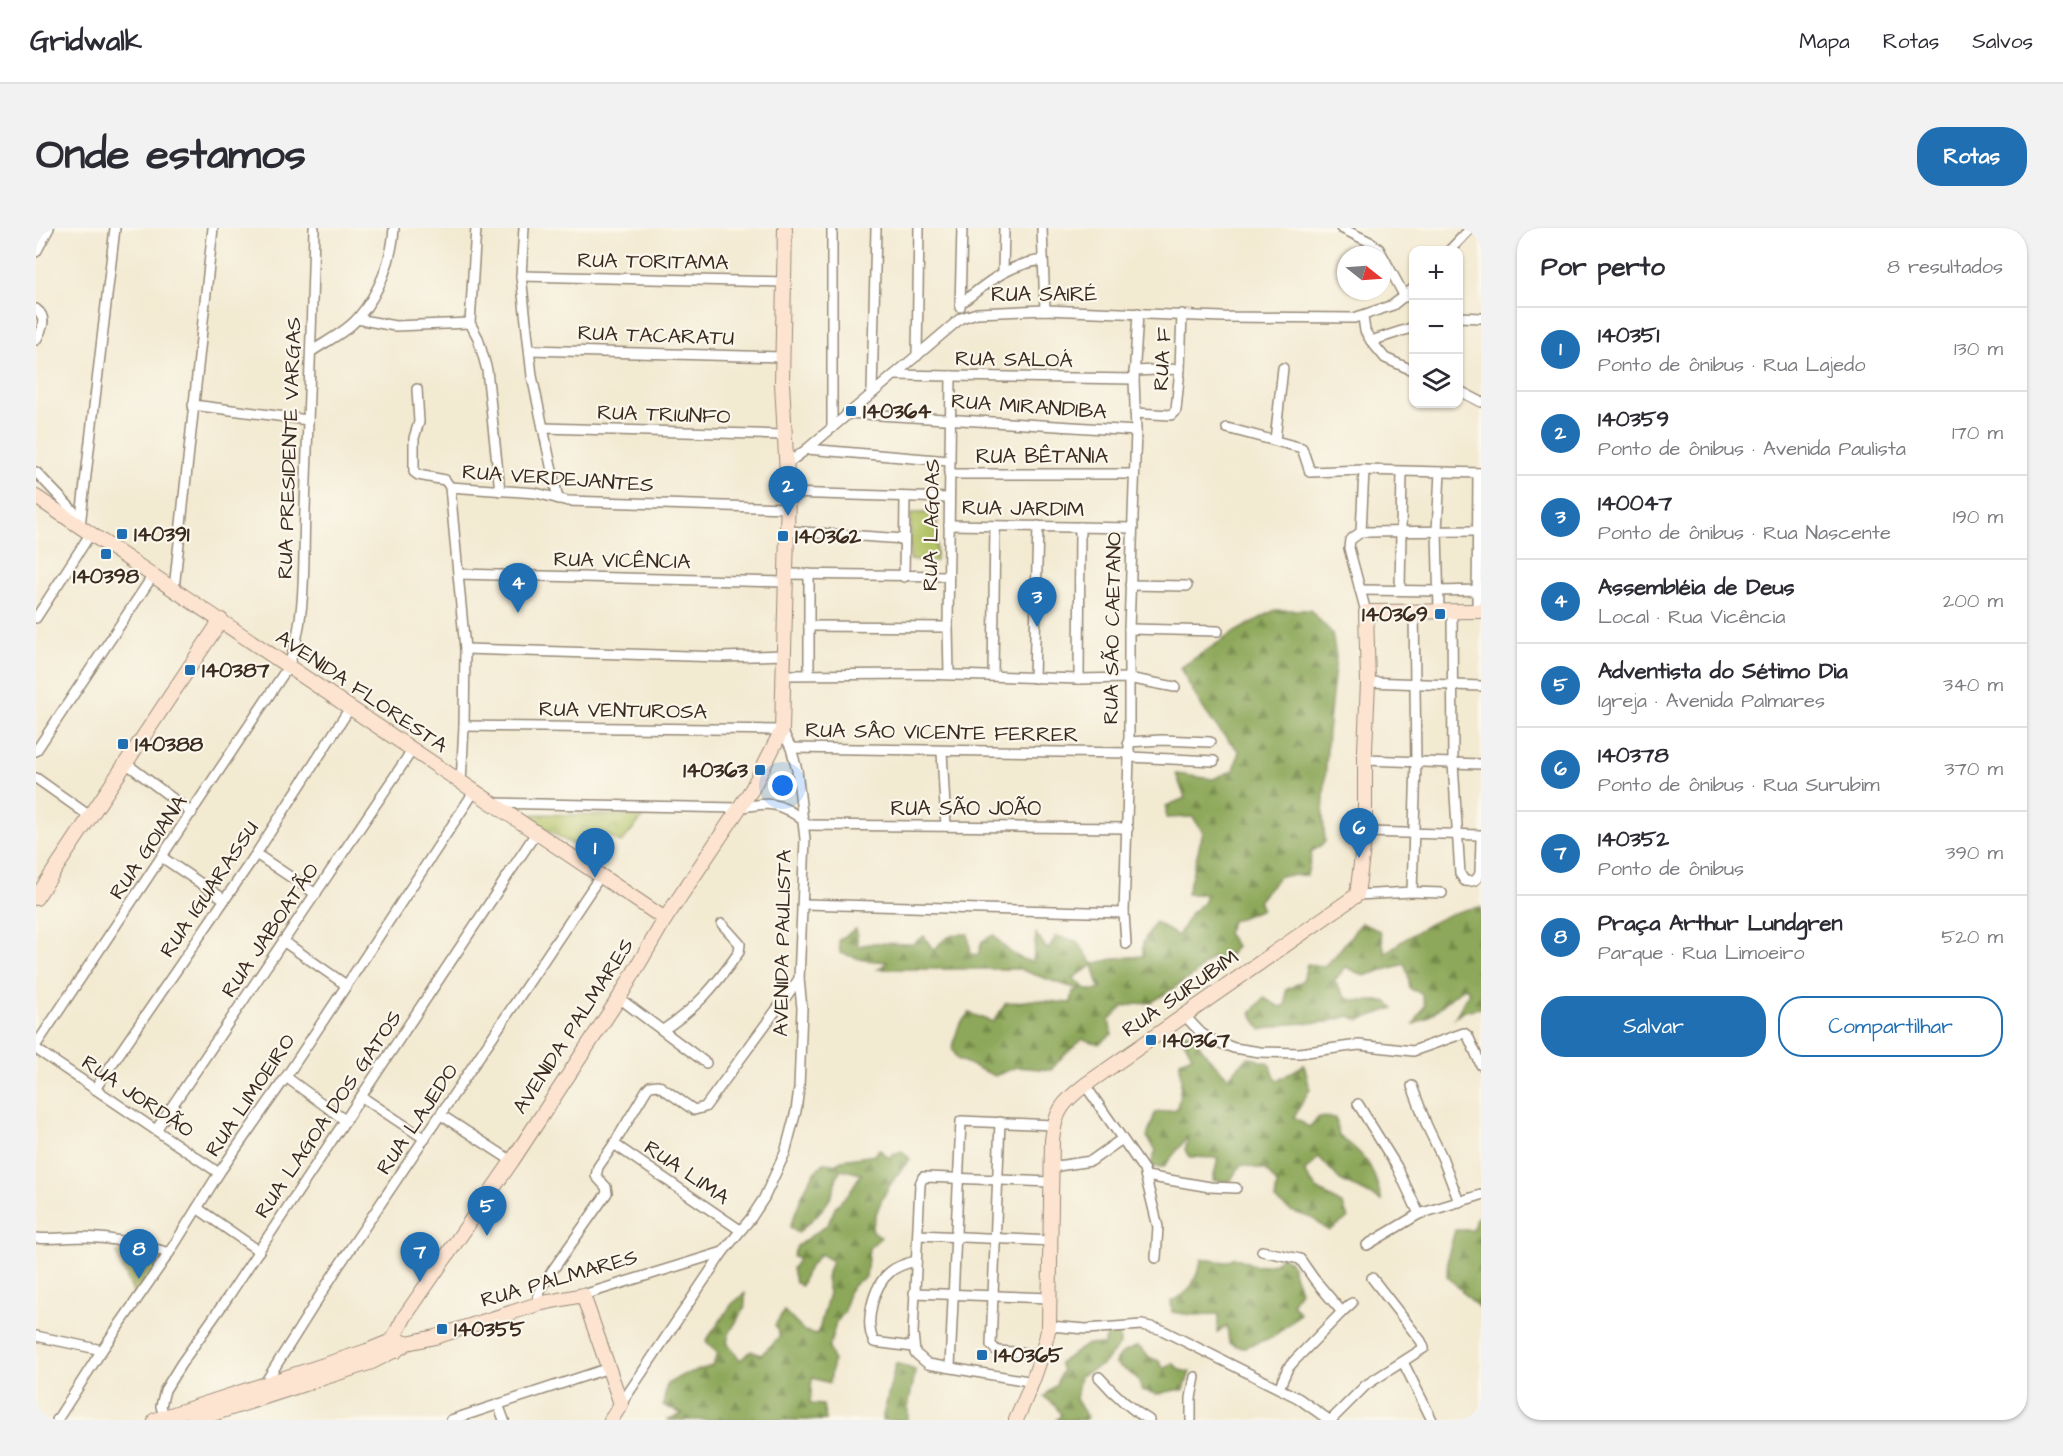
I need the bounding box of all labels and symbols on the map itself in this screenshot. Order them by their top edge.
street label: RUA TORITAMA [577,246,729,277]
north arrow [1337,246,1391,300]
street label: RUA SAIRÉ [991,280,1098,309]
street label: RUA PRESIDENTE VARGAS [270,316,309,580]
street label: RUA TACARATU [577,318,735,353]
street label: RUA F [1146,326,1179,391]
street label: RUA SALOÁ [955,344,1074,375]
street label: RUA MIRANDIBA [950,387,1108,426]
place label: 140364 [863,397,932,426]
street label: RUA TRIUNFO [597,398,731,431]
marker: 140364 [844,404,858,418]
street label: RUA BÊTANIA [976,442,1109,471]
street label: RUA VERDEJANTES [461,457,655,500]
street label: RUA LAGOAS [916,459,947,591]
pin: 2 [768,466,807,516]
street label: RUA JARDIM [962,493,1084,524]
place label: 140391 [134,520,190,549]
place label: 140362 [795,522,862,551]
marker: 140391 [115,527,129,541]
marker: 140362 [776,529,790,543]
street label: RUA SÃO CAETANO [1096,531,1129,725]
street label: RUA VICÊNCIA [553,545,691,576]
marker: 140398 [99,547,113,561]
place label: 140398 [73,562,140,591]
pin: 4 [498,564,538,613]
pin: 3 [1018,578,1056,627]
place label: 140369 [1362,600,1428,629]
marker: 140369 [1433,607,1447,621]
street label: AVENIDA FLORESTA [270,623,454,760]
place label: 140387 [202,656,270,685]
marker: 140387 [183,663,197,677]
street label: RUA VENTUROSA [539,695,708,726]
street label: RUA SÂO VICENTE FERRER [805,716,1079,749]
place label: 140388 [135,730,204,759]
marker: 140388 [116,737,130,751]
place label: 140363 [683,756,748,785]
marker: 140363 [753,763,767,777]
your location [768,771,797,800]
street label: RUA GOIANA [103,789,194,905]
street label: RUA SÃO JOÃO [891,794,1041,823]
pin: 6 [1340,808,1378,858]
street label: RUA IGUARASSU [153,815,266,963]
pin: 1 [576,828,614,878]
street label: AVENIDA PAULISTA [766,849,799,1037]
street label: RUA JABOATÃO [215,857,326,1003]
street label: AVENIDA PALMARES [506,933,641,1120]
street label: RUA SURUBIM [1116,942,1244,1044]
street label: RUA LAGOA DOS GATOS [248,1004,409,1224]
place label: 140367 [1163,1026,1230,1055]
street label: RUA LIMOEIRO [199,1028,302,1162]
marker: 140367 [1144,1033,1158,1047]
street label: RUA JORDÃO [76,1048,200,1145]
street label: RUA LAJEDO [370,1058,465,1180]
street label: RUA LIMA [638,1133,736,1212]
pin: 5 [468,1186,506,1236]
pin: 8 [120,1230,158,1279]
pin: 7 [400,1232,440,1282]
street label: RUA PALMARES [477,1242,641,1315]
place label: 140355 [454,1315,526,1344]
marker: 140355 [435,1322,449,1336]
place label: 140365 [994,1341,1064,1370]
marker: 140365 [975,1348,989,1362]

